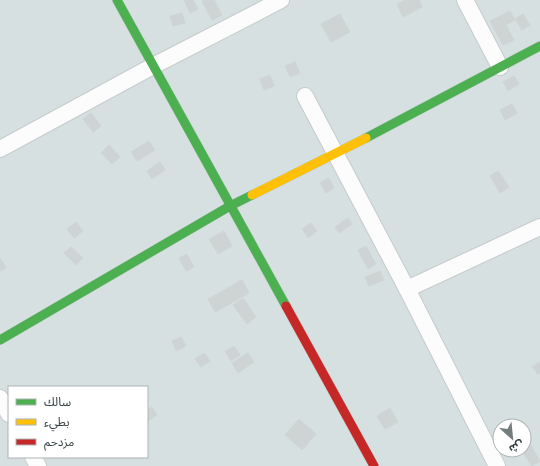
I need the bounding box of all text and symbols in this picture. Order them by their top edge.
legend [8,386,148,458]
text: سالك [44,394,71,411]
text: بطيء [44,414,70,432]
north arrow [492,418,532,458]
text: مزدحم [44,434,74,451]
text: ش [506,436,526,457]

